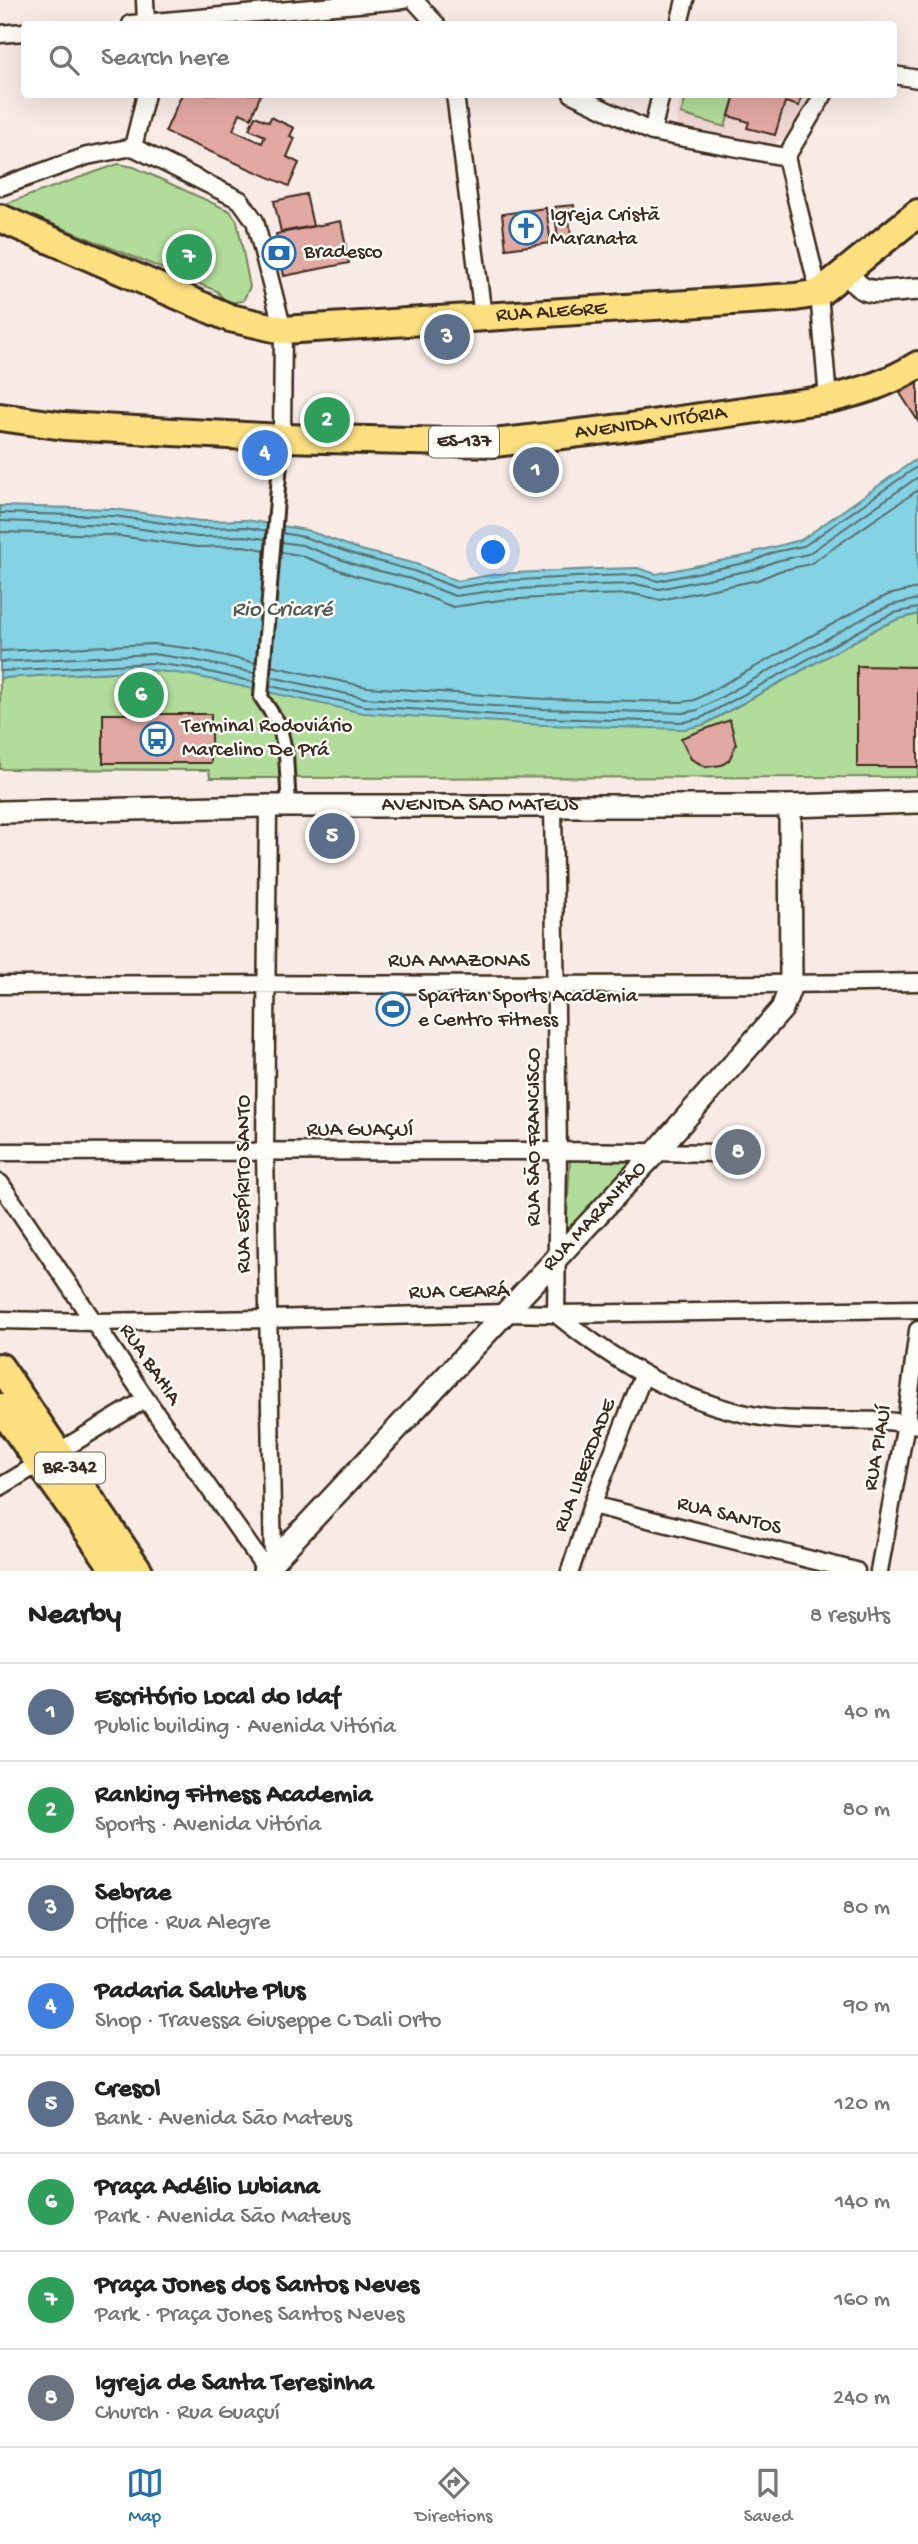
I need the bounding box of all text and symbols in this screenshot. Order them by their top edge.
search box [21,21,897,98]
icon: search [45,41,83,79]
text: Search here [101,44,229,75]
place label: Igreja Cristã Maranata [550,204,661,253]
church icon: Igreja Cristã Maranata [507,209,545,247]
pin: 7 [166,231,212,283]
bank icon: Bradesco [260,234,298,272]
place label: Bradesco [303,241,383,266]
street label: RUA ALEGRE [495,297,608,329]
pin: 3 [424,311,470,363]
pin: 2 [304,394,350,446]
street label: AVENIDA VITÓRIA [573,401,730,446]
road number: ES-137 [429,426,499,458]
pin: 4 [242,427,288,479]
pin: 1 [513,444,559,496]
your location [476,535,510,569]
water label: Rio Cricaré [232,597,334,624]
pin: 6 [118,669,164,721]
place label: Terminal Rodoviário Marcelino De Prá [181,715,353,764]
bus stop icon: Terminal Rodoviário Marcelino De Prá [138,720,176,758]
street label: AVENIDA SÃO MATEUS [382,794,579,819]
pin: 5 [309,810,355,862]
street label: RUA AMAZONAS [388,950,530,975]
place label: Spartan Sports Academia e Centro Fitness [418,985,639,1034]
sports icon: Spartan Sports Academia e Centro Fitness [374,990,412,1028]
street label: RUA SÃO FRANCISCO [523,1048,548,1226]
street label: RUA ESPÍRITO SANTO [233,1095,258,1273]
street label: RUA GUAÇUÍ [307,1119,413,1144]
pin: 8 [715,1126,761,1178]
street label: RUA MARANHÃO [538,1156,653,1277]
street label: RUA CEARÁ [408,1279,511,1306]
street label: RUA BAHIA [113,1319,186,1412]
street label: RUA LIBERDADE [549,1395,623,1536]
street label: RUA PIAUÍ [859,1403,899,1493]
road number: BR-342 [35,1452,105,1484]
street label: RUA SANTOS [674,1492,784,1542]
text: Nearby [28,1599,121,1634]
text: 8 results [810,1603,890,1630]
text: Escritório Local do Idaf [95,1683,340,1714]
text: 1 [46,1699,56,1726]
text: 40 m [844,1699,890,1726]
text: Public building · Avenida Vitória [95,1714,396,1741]
text: Ranking Fitness Academia [95,1781,372,1812]
text: 2 [45,1797,57,1824]
text: 80 m [843,1797,890,1824]
text: Sports · Avenida Vitória [95,1812,321,1839]
text: Sebrae [95,1879,171,1910]
text: 3 [45,1895,57,1922]
text: 80 m [843,1895,890,1922]
text: Office · Rua Alegre [95,1910,270,1937]
text: Padaria Salute Plus [95,1977,305,2008]
text: 4 [46,1993,56,2020]
text: 90 m [844,1993,890,2020]
text: Shop · Travessa Giuseppe C Dali Orto [95,2008,441,2035]
text: Cresol [95,2075,161,2106]
text: 5 [45,2091,57,2118]
text: 120 m [835,2091,890,2118]
text: Bank · Avenida São Mateus [95,2106,352,2133]
text: Praça Adélio Lubiana [95,2173,320,2204]
text: 6 [45,2189,57,2216]
text: 140 m [835,2189,890,2216]
text: Park · Avenida São Mateus [95,2204,350,2231]
text: Praça Jones dos Santos Neves [95,2271,419,2302]
text: 7 [45,2287,57,2314]
text: 160 m [834,2287,890,2314]
text: Park · Praça Jones Santos Neves [95,2302,404,2329]
text: Igreja de Santa Teresinha [95,2369,374,2400]
text: 8 [45,2385,57,2412]
text: 240 m [833,2385,890,2412]
text: Church · Rua Guaçuí [95,2400,280,2427]
tab: Map [126,2464,164,2529]
tab: Directions [415,2464,492,2529]
tab: Saved [744,2464,792,2529]

